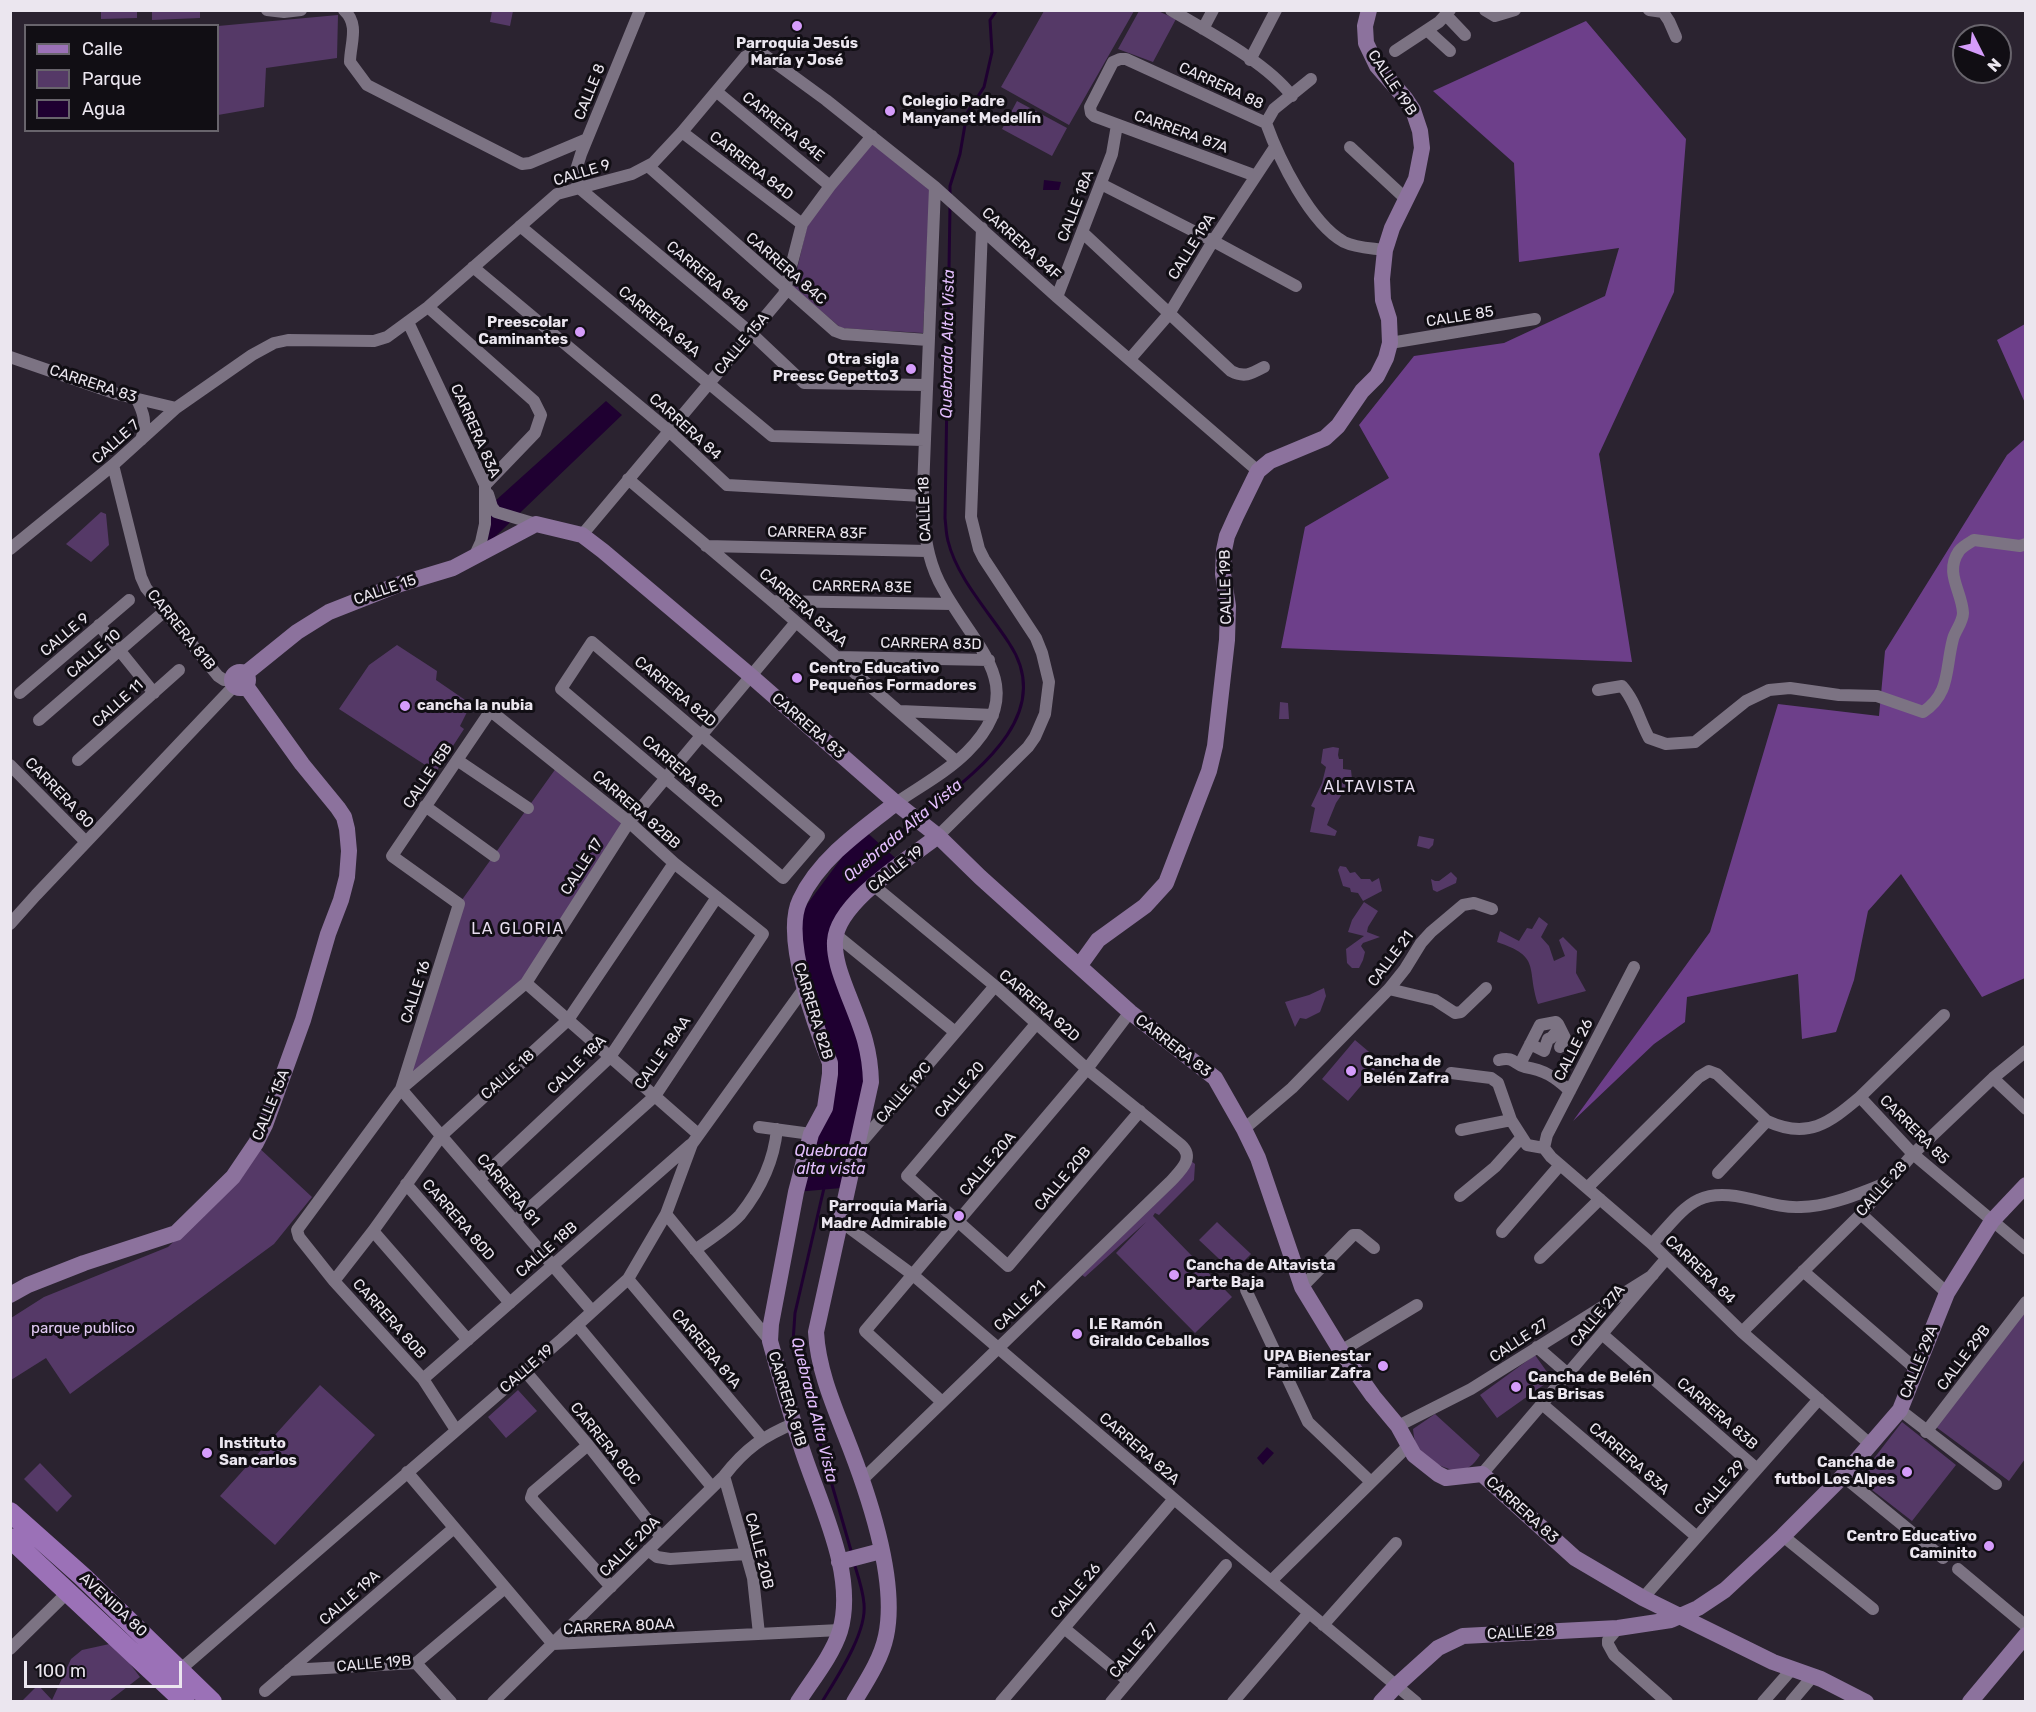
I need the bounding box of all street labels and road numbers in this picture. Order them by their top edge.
street label: CALLE 19B [1364,47,1420,119]
street label: CARRERA 88 [1176,59,1266,113]
street label: CALLE 8 [571,61,609,123]
street label: CARRERA 84E [738,88,828,166]
street label: CARRERA 87A [1132,107,1230,157]
street label: CARRERA 84D [706,128,796,204]
street label: CALLE 9 [551,156,613,190]
street label: CALLE 18A [1054,167,1098,245]
street label: CARRERA 84F [978,204,1064,284]
street label: CALLE 19A [1165,211,1219,283]
street label: CARRERA 84C [742,229,830,309]
street label: CARRERA 84B [662,238,752,316]
street label: CARRERA 84A [614,283,704,361]
street label: CALLE 85 [1425,303,1495,331]
street label: CALLE 15A [711,309,773,379]
street label: CARRERA 83 [47,361,139,407]
street label: CARRERA 83A [446,381,504,481]
street label: CARRERA 84 [645,390,725,464]
street label: CALLE 7 [89,416,143,468]
street label: CALLE 18 [915,476,935,542]
street label: CARRERA 83F [767,523,867,543]
street label: CALLE 19B [1216,549,1236,625]
street label: CARRERA 83AA [755,565,851,651]
street label: CALLE 15 [351,571,419,609]
street label: CARRERA 83E [812,577,912,597]
street label: CARRERA 81B [143,586,219,674]
street label: CALLE 9 [37,609,93,661]
street label: CALLE 10 [63,626,125,682]
street label: CARRERA 83D [880,634,982,654]
street label: CARRERA 82D [631,653,719,731]
street label: CALLE 11 [89,676,147,732]
street label: CARRERA 83 [768,689,848,763]
street label: CARRERA 82C [638,732,726,812]
street label: CALLE 15B [400,740,456,812]
street label: CARRERA 80 [21,754,97,832]
street label: CARRERA 82BB [588,767,684,853]
street label: CALLE 17 [557,835,607,899]
street label: CALLE 19 [865,842,927,896]
street label: CALLE 21 [1364,928,1418,990]
street label: CALLE 16 [397,958,435,1026]
street label: CARRERA 82B [790,960,836,1062]
street label: CARRERA 82D [995,966,1083,1046]
street label: CARRERA 83 [1132,1011,1214,1081]
street label: CALLE 18AA [631,1013,695,1093]
street label: CALLE 26 [1551,1016,1597,1084]
street label: CALLE 18A [544,1032,610,1098]
street label: CALLE 18 [478,1046,538,1104]
street label: CALLE 20 [931,1058,989,1122]
street label: CALLE 19C [873,1059,935,1127]
street label: CALLE 15A [249,1067,293,1143]
street label: CARRERA 85 [1876,1092,1952,1168]
street label: CALLE 20A [956,1128,1020,1200]
street label: CALLE 20B [1031,1143,1095,1215]
street label: CARRERA 81 [473,1150,543,1230]
street label: CALLE 28 [1853,1158,1911,1220]
street label: CARRERA 80D [418,1176,498,1264]
street label: CALLE 18B [513,1218,581,1282]
street label: CARRERA 84 [1661,1232,1739,1308]
street label: CARRERA 80B [348,1275,430,1363]
street label: CALLE 21 [990,1277,1050,1335]
street label: CALLE 27A [1567,1281,1629,1351]
street label: CARRERA 81A [668,1306,744,1392]
street label: CALLE 27 [1486,1315,1552,1367]
street label: CALLE 29B [1934,1322,1994,1394]
street label: CALLE 29A [1896,1323,1942,1401]
street label: CALLE 19 [497,1341,557,1397]
street label: CARRERA 81B [764,1349,810,1449]
street label: CARRERA 83B [1673,1374,1761,1454]
street label: CARRERA 80C [566,1399,644,1489]
street label: CARRERA 82A [1095,1409,1183,1489]
street label: CARRERA 83A [1585,1419,1673,1499]
street label: CALLE 29 [1691,1457,1749,1519]
street label: CARRERA 83 [1482,1473,1562,1547]
street label: CALLE 20B [741,1511,777,1591]
street label: CALLE 20A [596,1513,664,1581]
street label: CALLE 26 [1047,1560,1105,1622]
street label: CALLE 19A [316,1567,384,1629]
street label: AVENIDA 80 [76,1569,150,1641]
street label: CARRERA 80AA [563,1615,675,1639]
street label: CALLE 27 [1106,1620,1162,1682]
street label: CALLE 28 [1487,1622,1555,1644]
street label: CALLE 19B [336,1652,412,1676]

